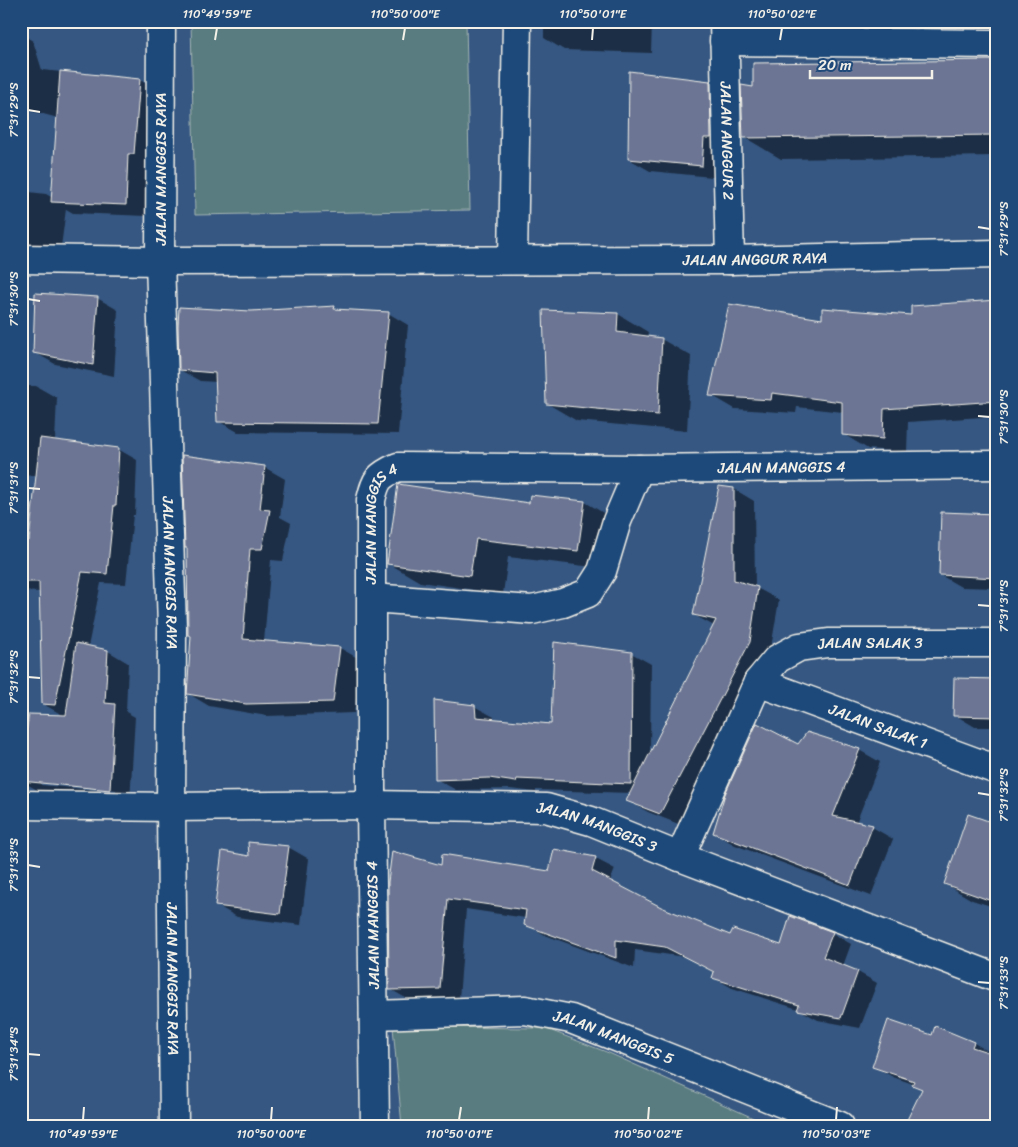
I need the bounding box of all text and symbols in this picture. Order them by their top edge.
text: 110°49'59"E [183,3,253,25]
text: 110°50'00"E [370,3,441,25]
text: 110°50'01"E [560,3,628,25]
text: 110°50'02"E [748,3,818,25]
scale bar [810,48,933,80]
text: 20 m [818,52,852,78]
street label: JALAN ANGGUR 2 [713,80,742,201]
text: 7°31'29"S [3,82,25,138]
street label: JALAN MANGGIS RAYA [148,93,174,246]
text: 7°31'29"S [993,201,1015,257]
street label: JALAN ANGGUR RAYA [682,245,827,273]
text: 7°31'30"S [3,271,25,326]
text: 7°31'30"S [993,389,1015,444]
street label: JALAN MANGGIS 4 [716,454,846,481]
street label: JALAN MANGGIS 4 [358,456,402,585]
text: 7°31'31"S [3,461,25,514]
street label: JALAN MANGGIS RAYA [155,495,185,649]
text: 7°31'31"S [993,579,1015,632]
street label: JALAN SALAK 3 [815,630,923,657]
text: 7°31'32"S [3,649,25,704]
street label: JALAN SALAK 1 [824,696,931,756]
text: 7°31'32"S [993,767,1015,822]
street label: JALAN MANGGIS 3 [535,795,661,860]
text: 7°31'33"S [3,838,25,892]
street label: JALAN MANGGIS 4 [359,861,387,990]
street label: JALAN MANGGIS RAYA [159,901,186,1055]
text: 7°31'33"S [993,956,1015,1010]
street label: JALAN MANGGIS 5 [550,1003,678,1072]
text: 7°31'34"S [3,1026,25,1081]
text: 110°49'59"E [49,1123,119,1145]
text: 110°50'00"E [236,1123,307,1145]
text: 110°50'01"E [426,1123,494,1145]
text: 110°50'02"E [614,1123,684,1145]
text: 110°50'03"E [802,1123,871,1145]

